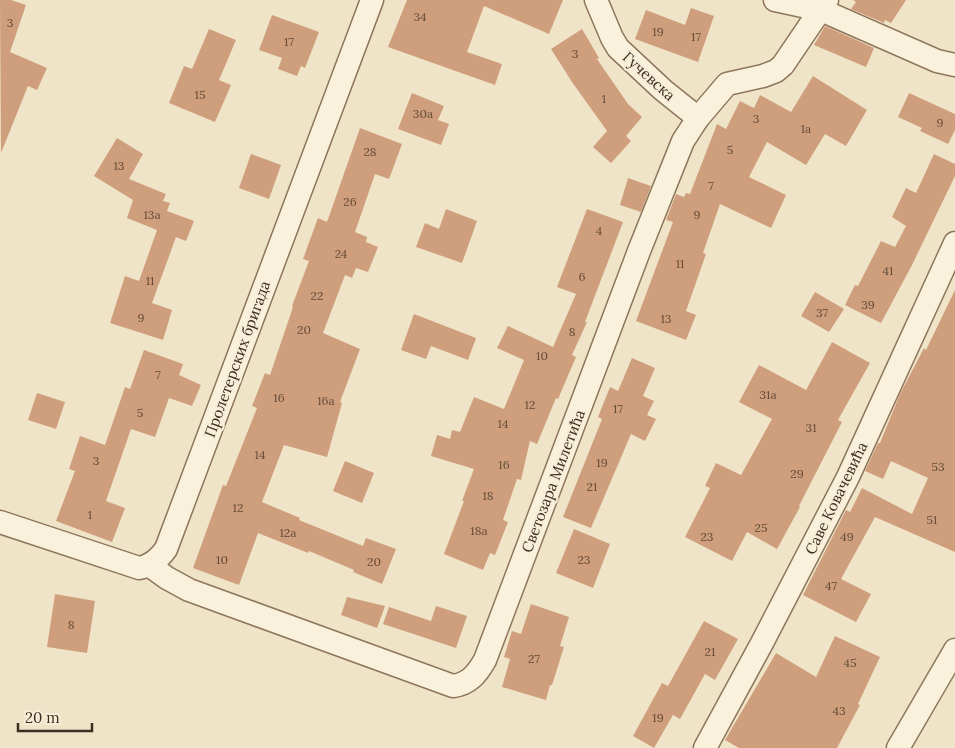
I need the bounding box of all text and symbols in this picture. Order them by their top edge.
house number: 34 [413,9,427,24]
house number: 3 [7,15,14,30]
house number: 19 [652,24,664,39]
house number: 17 [691,29,701,44]
house number: 17 [284,34,294,49]
house number: 3 [572,46,579,61]
street label: Гучевска [619,47,679,105]
house number: 15 [195,87,205,102]
house number: 1 [602,91,606,106]
house number: 30a [413,106,433,121]
house number: 3 [753,111,760,126]
house number: 9 [937,115,944,130]
house number: 1a [801,121,811,136]
house number: 5 [727,142,733,157]
house number: 28 [363,144,377,159]
house number: 13 [113,158,125,173]
house number: 7 [708,178,714,193]
house number: 26 [343,194,357,209]
house number: 13a [143,207,161,222]
house number: 9 [694,207,701,222]
house number: 4 [596,223,603,238]
house number: 24 [335,246,348,261]
house number: 11 [676,256,684,271]
house number: 41 [883,263,893,278]
house number: 6 [579,269,586,284]
house number: 11 [146,273,154,288]
street label: Пролетерских бригада [200,278,274,440]
house number: 22 [311,288,323,303]
house number: 39 [861,297,875,312]
house number: 37 [816,305,828,320]
house number: 9 [138,310,145,325]
house number: 13 [660,311,672,326]
house number: 20 [297,322,311,337]
house number: 8 [569,324,576,339]
house number: 10 [536,348,548,363]
house number: 7 [155,367,161,382]
house number: 31a [759,387,777,402]
house number: 16 [273,390,285,405]
house number: 16a [317,393,335,408]
house number: 12 [525,397,535,412]
house number: 17 [613,401,623,416]
house number: 5 [137,405,143,420]
street label: Светозара Милетића [517,407,589,555]
house number: 14 [498,416,509,431]
house number: 31 [805,420,817,435]
street label: Саве Ковачевића [801,438,872,557]
house number: 14 [255,447,266,462]
house number: 3 [93,453,100,468]
house number: 19 [596,455,608,470]
house number: 16 [498,457,510,472]
house number: 53 [931,459,945,474]
house number: 29 [790,466,804,481]
house number: 21 [587,479,597,494]
house number: 18 [482,488,494,503]
house number: 12 [233,500,243,515]
house number: 1 [88,507,92,522]
house number: 51 [927,512,937,527]
house number: 25 [755,520,767,535]
house number: 18a [470,523,488,538]
house number: 12a [279,525,297,540]
house number: 23 [701,529,714,544]
house number: 49 [840,529,854,544]
house number: 10 [216,552,228,567]
house number: 23 [578,552,591,567]
house number: 20 [367,554,381,569]
house number: 47 [825,578,837,593]
house number: 8 [68,617,75,632]
house number: 21 [705,644,715,659]
house number: 27 [528,651,540,666]
house number: 45 [843,655,857,670]
scale bar [18,700,91,732]
house number: 43 [832,703,846,718]
text: 20 m [25,708,60,727]
house number: 19 [652,710,664,725]

